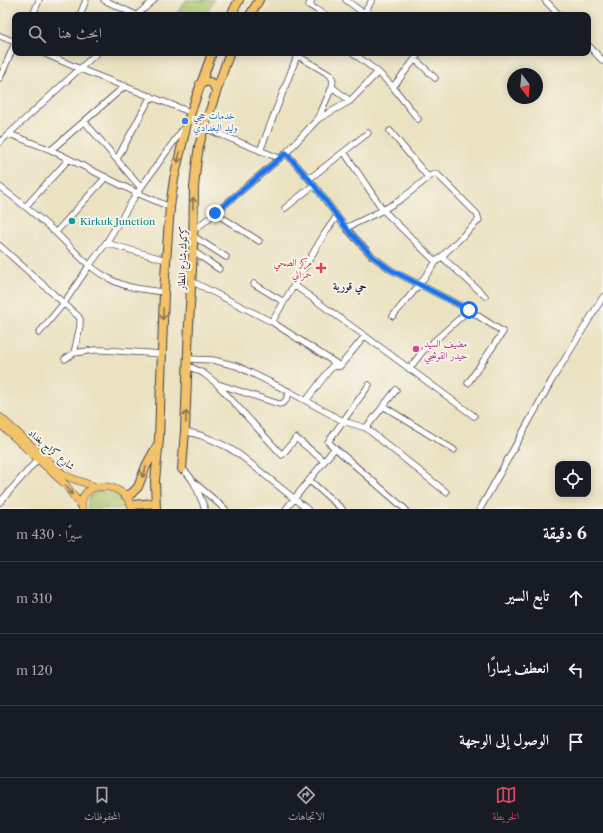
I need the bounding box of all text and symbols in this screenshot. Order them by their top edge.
search box [12,12,591,56]
icon: search [26,23,48,45]
text: ابحث هنا [58,23,102,42]
north arrow [507,68,543,104]
place label: خدمات حجي وليد البغدادي [193,109,238,136]
marker: خدمات حجي وليد البغدادي [180,116,190,126]
one-way arrow [174,150,182,163]
one-way arrow [190,197,197,210]
route end [206,204,224,222]
place label: Kirkuk Junction [80,215,156,228]
marker: Kirkuk Junction [67,216,77,226]
street label: كركوك,شارع المطار [175,226,193,291]
place label: مركز الصحي حمزالي [274,256,312,283]
marker: مركز الصحي حمزالي [315,262,327,274]
district label: حي قورية [333,279,367,295]
route start [460,301,478,319]
one-way arrow [160,307,167,320]
place label: مضيف السيد حيدر القوشجي [424,337,468,365]
marker: مضيف السيد حيدر القوشجي [411,344,421,354]
one-way arrow [182,411,190,424]
street label: شارع كراج بغداد [24,426,78,475]
map controls [555,461,591,497]
button: locate [555,461,591,497]
one-way arrow [139,465,147,477]
one-way arrow [65,484,73,495]
text: 6 دقيقة [543,523,587,543]
text: سيرًا · 430 m [16,526,82,542]
text: تابع السير [506,586,549,605]
icon: ahead [565,587,587,609]
text: 310 m [16,590,52,606]
text: انعطف يسارًا [487,658,549,677]
icon: left [565,659,587,681]
text: 120 m [16,662,53,678]
text: الوصول إلى الوجهة [459,730,549,749]
icon: arrive [565,731,587,753]
tab: المحفوظات [84,784,120,827]
tab: الاتجاهات [288,784,325,827]
tab: الخريطة [492,784,519,827]

